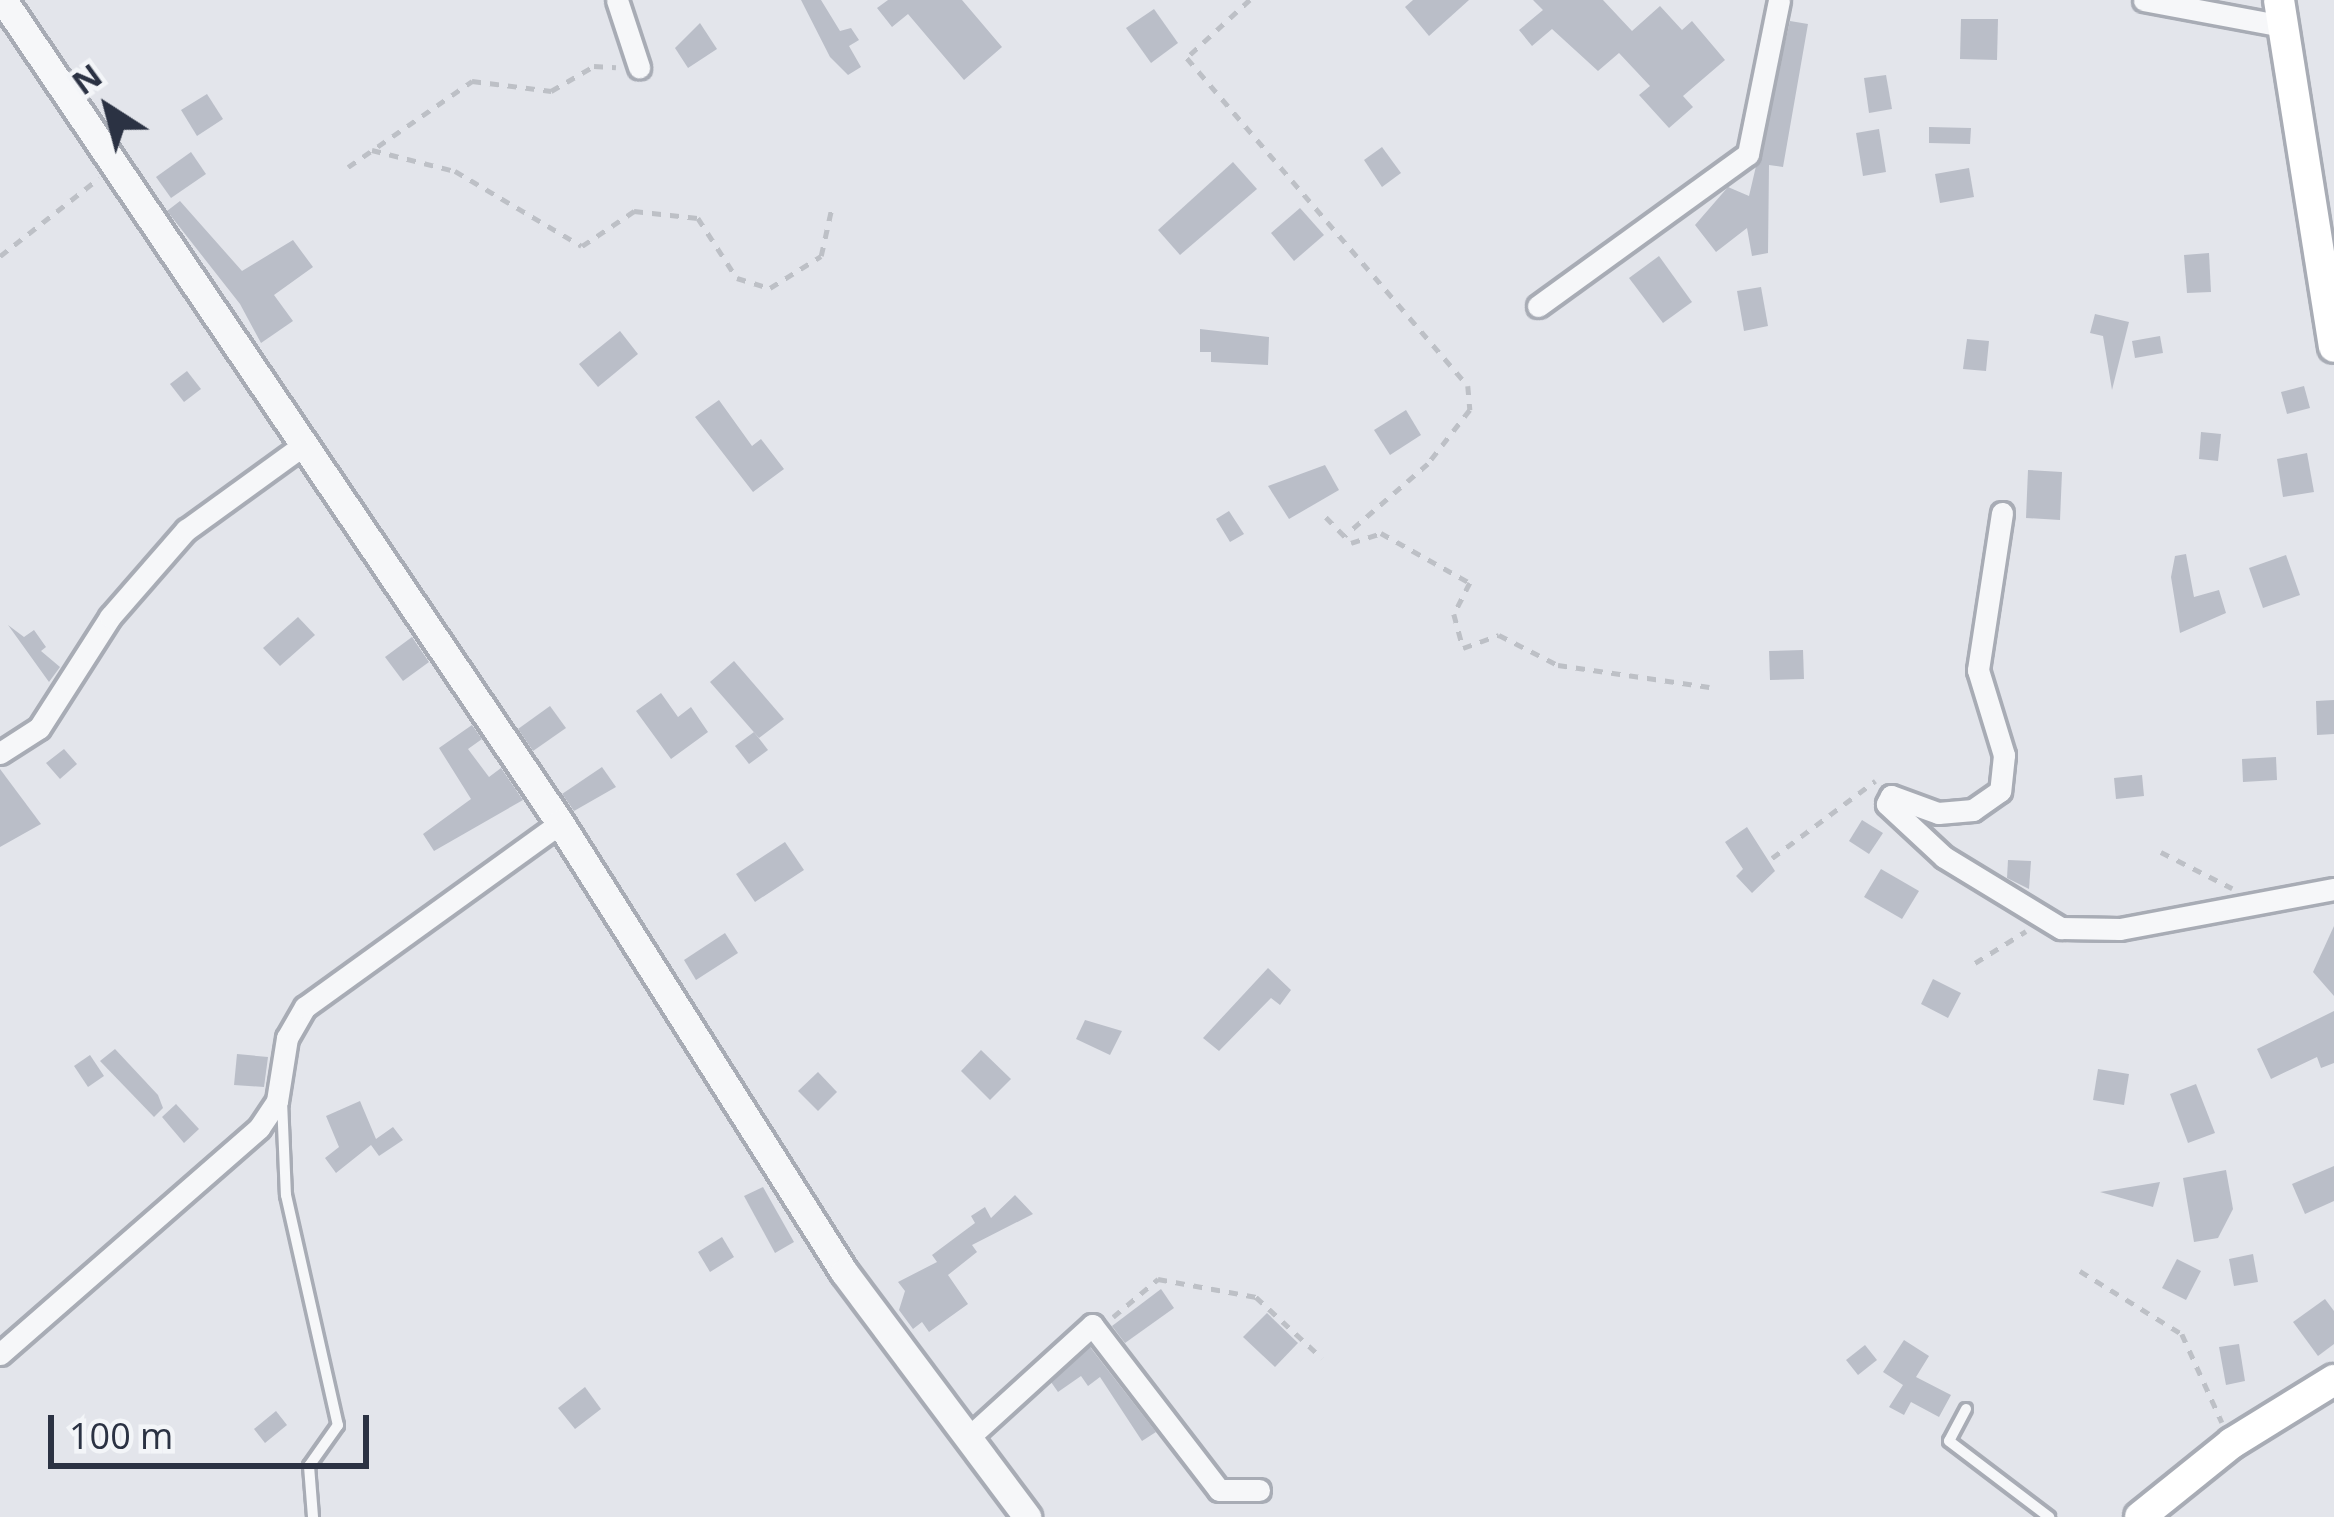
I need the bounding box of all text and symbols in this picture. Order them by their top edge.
north arrow [48,48,168,168]
text: N [62,52,111,105]
scale bar [54,1391,375,1465]
text: 100 m [69,1411,173,1460]

